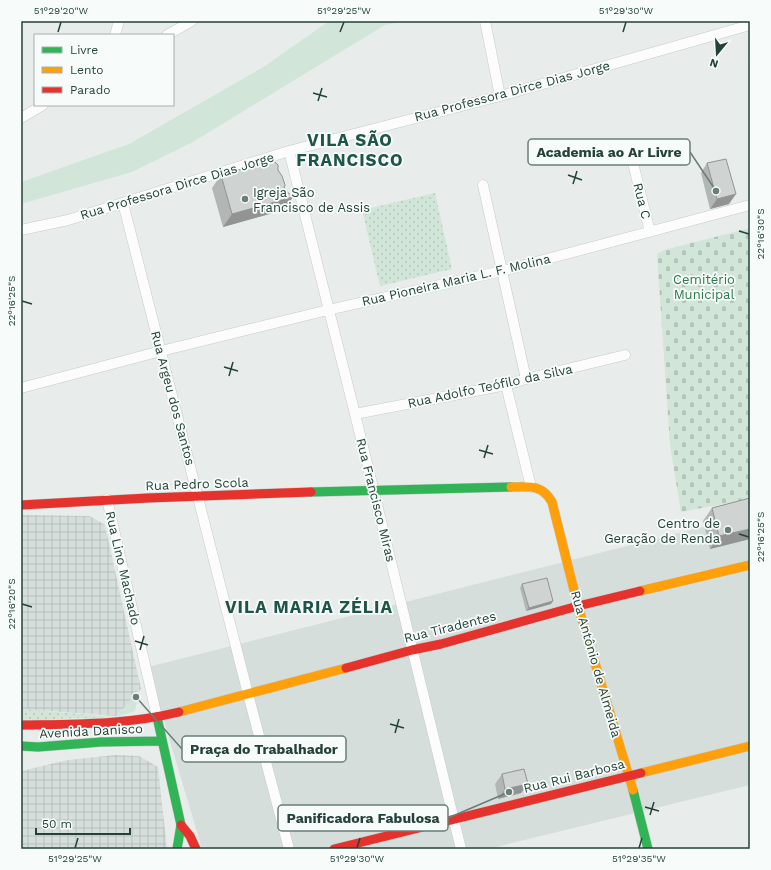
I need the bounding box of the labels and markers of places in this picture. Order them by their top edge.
callout: Academia ao Ar Livre [528,139,690,165]
place label: Igreja São Francisco de Assis [253,185,370,215]
marker: Igreja São Francisco de Assis [240,194,250,204]
place label: Centro de Geração de Renda [604,516,721,546]
marker: Centro de Geração de Renda [723,525,733,535]
callout: Praça do Trabalhador [182,736,346,762]
callout: Panificadora Fabulosa [278,805,448,831]

